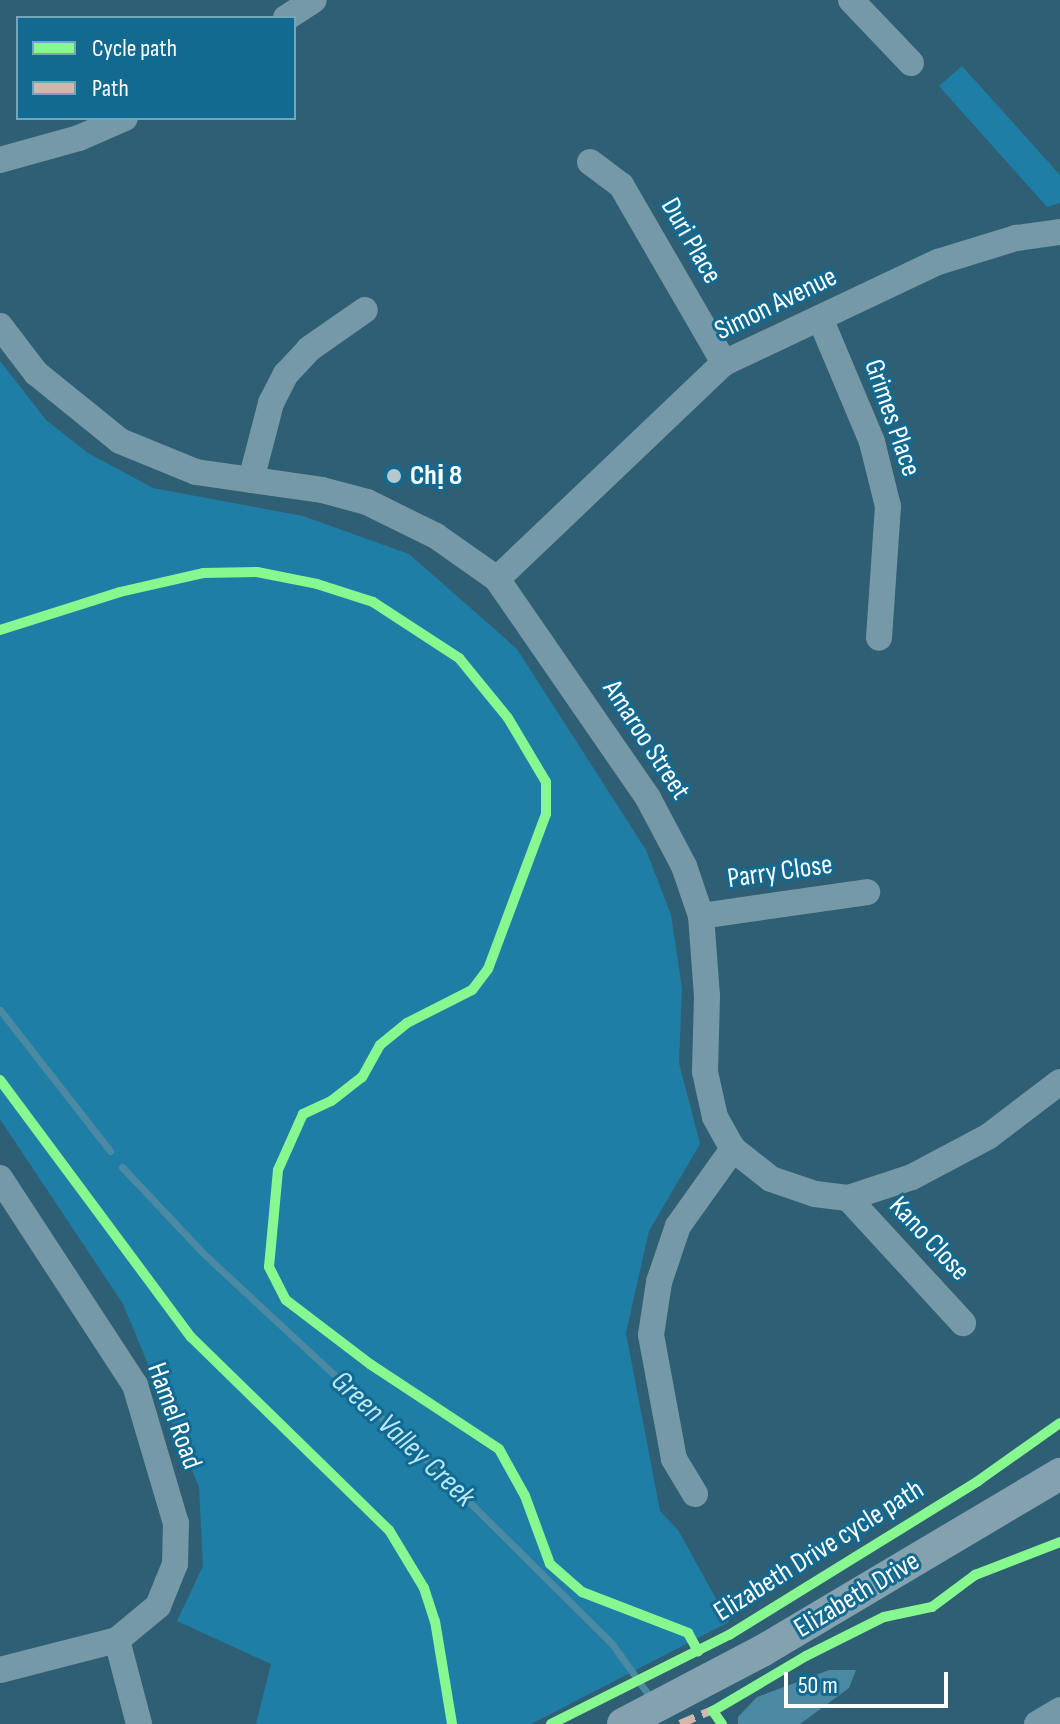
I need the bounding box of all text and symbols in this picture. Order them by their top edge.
legend [16,16,296,120]
text: Cycle path [92,34,177,63]
text: Path [92,74,129,103]
street label: Duri Place [653,192,729,290]
street label: Simon Avenue [709,260,843,348]
street label: Grimes Place [856,355,928,481]
place label: Chị 8 [410,459,462,493]
marker: Chị 8 [385,467,403,485]
street label: Amaroo Street [595,674,697,806]
street label: Parry Close [725,848,835,896]
street label: Kano Close [882,1190,976,1288]
street label: Hamel Road [139,1358,209,1474]
water label: Green Valley Creek [324,1363,482,1515]
street label: Elizabeth Drive cycle path [708,1473,930,1629]
street label: Elizabeth Drive [788,1545,926,1645]
scale bar [788,1656,952,1706]
text: 50 m [798,1671,838,1700]

